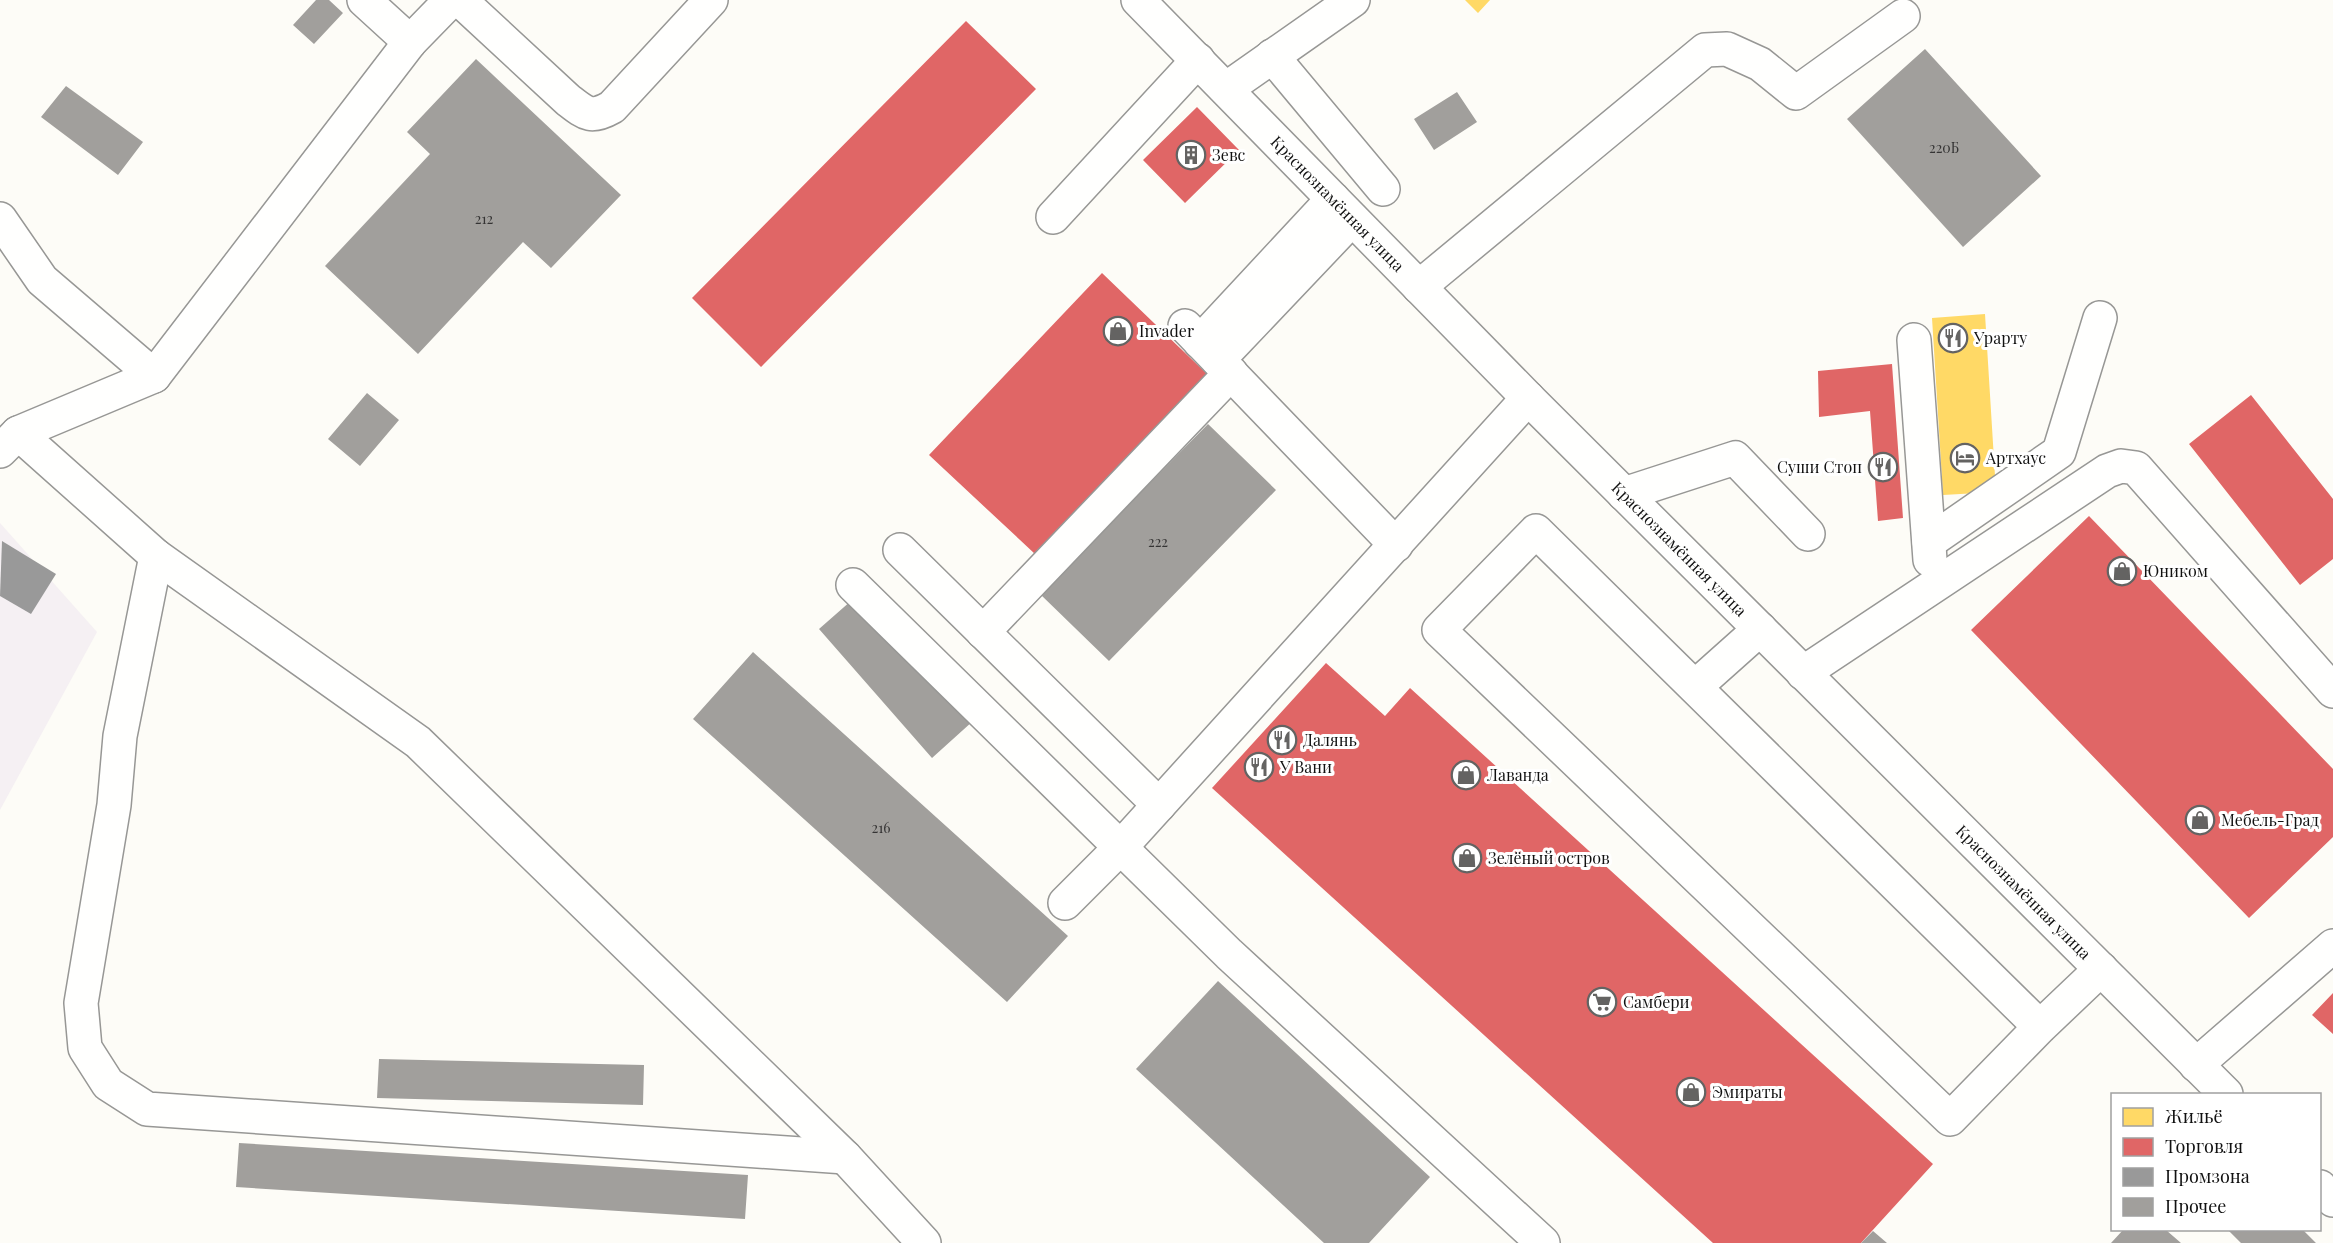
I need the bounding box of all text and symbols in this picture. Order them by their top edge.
street label: Краснознамённая улица [1267,131,1409,276]
house number: 220Б [1929,138,1959,157]
building icon: Зевс [1175,139,1207,171]
place label: Зевс [1212,144,1246,165]
house number: 212 [475,209,494,228]
shop icon: Invader [1102,315,1134,347]
place label: Invader [1139,320,1194,341]
restaurant icon: Урарту [1937,322,1969,354]
place label: Урарту [1973,327,2027,348]
hotel icon: Артхаус [1949,442,1981,474]
place label: Артхаус [1985,447,2046,468]
restaurant icon: Суши Стоп [1867,451,1899,483]
place label: Суши Стоп [1777,456,1862,477]
street label: Краснознамённая улица [1608,477,1752,620]
house number: 222 [1148,532,1168,551]
shop icon: Юником [2106,555,2138,587]
place label: Юником [2143,560,2208,581]
restaurant icon: Далянь [1266,724,1298,756]
place label: Далянь [1303,729,1357,750]
restaurant icon: У Вани [1243,751,1275,783]
place label: У Вани [1279,756,1332,777]
shop icon: Лаванда [1450,759,1482,791]
place label: Лаванда [1486,764,1549,785]
shop icon: Мебель-Град [2184,804,2216,836]
place label: Мебель-Град [2221,809,2319,830]
house number: 216 [871,818,891,837]
street label: Краснознамённая улица [1952,820,2096,964]
shop icon: Зелёный остров [1451,842,1483,874]
place label: Зелёный остров [1488,847,1610,868]
supermarket icon: Самбери [1586,986,1618,1018]
place label: Самбери [1623,991,1690,1012]
shop icon: Эмираты [1675,1076,1707,1108]
place label: Эмираты [1712,1081,1783,1102]
legend [2111,1093,2321,1231]
text: Жильё [2165,1104,2223,1128]
text: Торговля [2165,1134,2243,1158]
text: Промзона [2165,1164,2250,1188]
text: Прочее [2165,1194,2226,1218]

